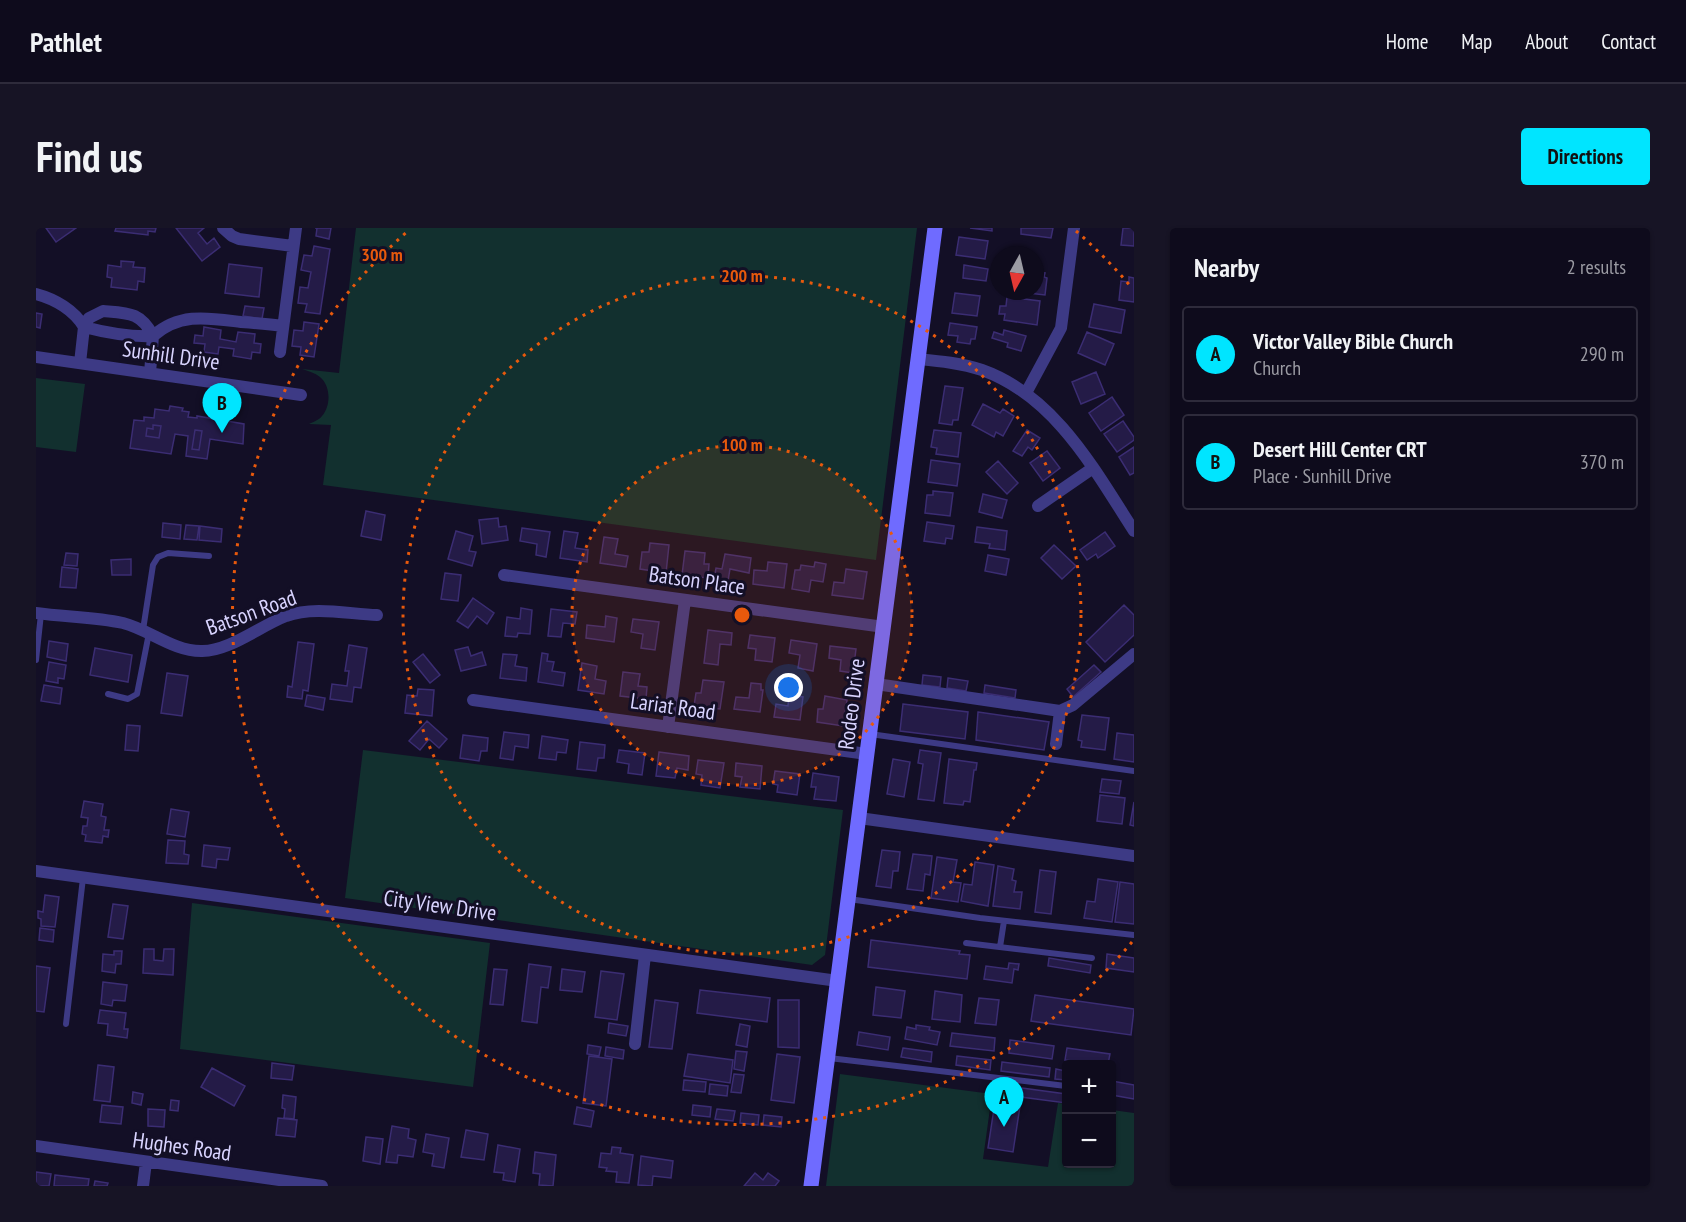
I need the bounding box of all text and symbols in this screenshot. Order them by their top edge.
text: Pathlet [30,23,102,60]
text: Home [1386,28,1428,55]
text: Map [1461,28,1492,55]
text: About [1525,28,1568,55]
text: Contact [1601,28,1656,55]
button: Directions [1521,128,1650,185]
text: Find us [36,129,143,184]
text: 300 m [361,243,403,266]
north arrow [990,246,1044,300]
text: Nearby [1194,251,1259,284]
text: 2 results [1567,254,1626,280]
text: 200 m [721,264,763,287]
text: Victor Valley Bible Church [1253,327,1453,355]
street label: Sunhill Drive [121,334,221,376]
text: A [1210,341,1221,367]
text: 290 m [1580,341,1624,367]
text: Church [1253,355,1301,381]
pin: B [202,384,242,433]
text: 100 m [721,433,763,456]
text: Desert Hill Center CRT [1253,435,1427,463]
text: B [1211,449,1220,475]
text: 370 m [1580,449,1624,475]
text: Place · Sunhill Drive [1253,463,1392,489]
street label: Batson Place [647,559,747,601]
street label: Batson Road [202,583,300,641]
centre of rings [732,605,752,625]
street label: Rodeo Drive [832,657,870,751]
your location [774,673,803,702]
street label: Lariat Road [629,686,717,726]
street label: City View Drive [382,883,498,927]
map controls [1062,1060,1116,1168]
button: + [1062,1060,1116,1114]
pin: A [984,1078,1024,1127]
button: − [1062,1114,1116,1168]
street label: Hughes Road [131,1125,233,1167]

